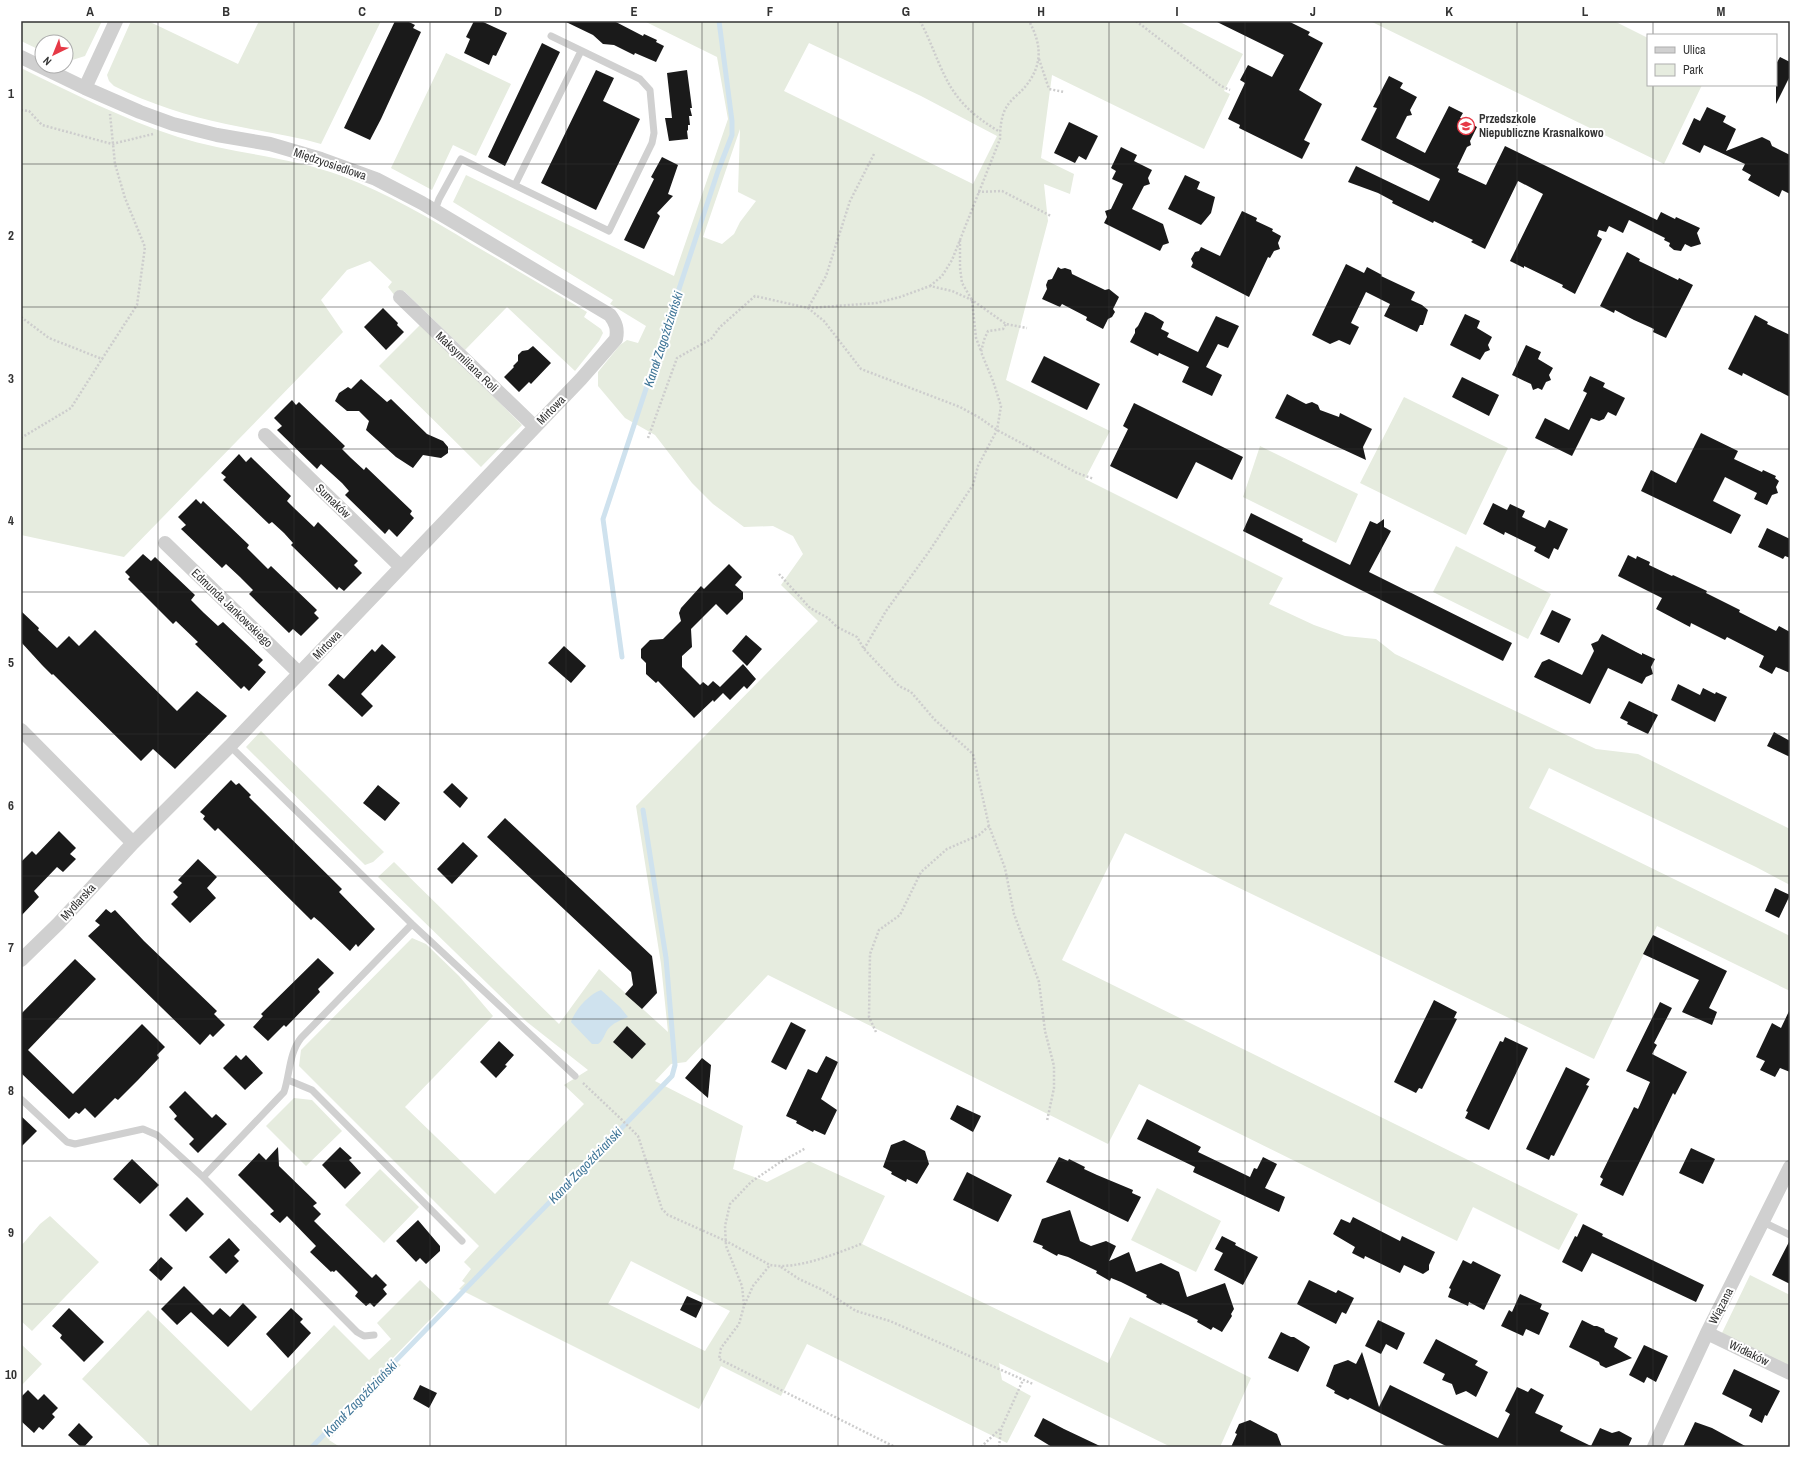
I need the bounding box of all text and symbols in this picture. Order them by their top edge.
text: A [86,3,94,20]
text: B [222,3,230,20]
text: C [358,3,366,20]
text: D [494,3,502,20]
text: E [630,3,638,20]
text: F [767,3,774,20]
text: G [902,3,910,20]
text: H [1037,3,1045,20]
text: I [1176,3,1179,20]
text: J [1310,3,1316,20]
text: K [1445,3,1453,20]
text: L [1582,3,1589,20]
text: M [1717,3,1726,20]
north arrow [34,34,74,74]
legend [1647,34,1777,86]
text: Ulica [1683,42,1706,58]
text: N [40,54,54,69]
text: Park [1683,62,1703,78]
text: 1 [8,85,14,102]
place label: Przedszkole Niepubliczne Krasnalkowo [1479,111,1604,141]
school or university icon: Przedszkole Niepubliczne Krasnalkowo [1456,116,1476,136]
street label: Międzyosiedlowa [291,144,369,184]
text: 2 [8,227,14,244]
water label: Kanał Zagoździański [640,289,687,389]
street label: Maksymiliana Roli [432,328,502,396]
text: 3 [8,370,14,387]
street label: Mirtowa [533,391,569,428]
street label: Sumaków [312,480,355,522]
text: 4 [8,512,14,529]
street label: Edmunda Jankowskiego [188,565,276,651]
street label: Mirtowa [309,626,345,663]
text: 5 [8,654,14,671]
text: 6 [8,797,14,814]
street label: Mydlarska [57,880,99,924]
text: 7 [8,939,14,956]
text: 8 [8,1082,14,1099]
water label: Kanał Zagoździański [545,1124,626,1207]
text: 9 [8,1224,14,1241]
street label: Wiązana [1705,1285,1737,1327]
street label: Widłaków [1726,1336,1772,1370]
water label: Kanał Zagoździański [320,1357,401,1440]
text: 10 [5,1366,17,1383]

